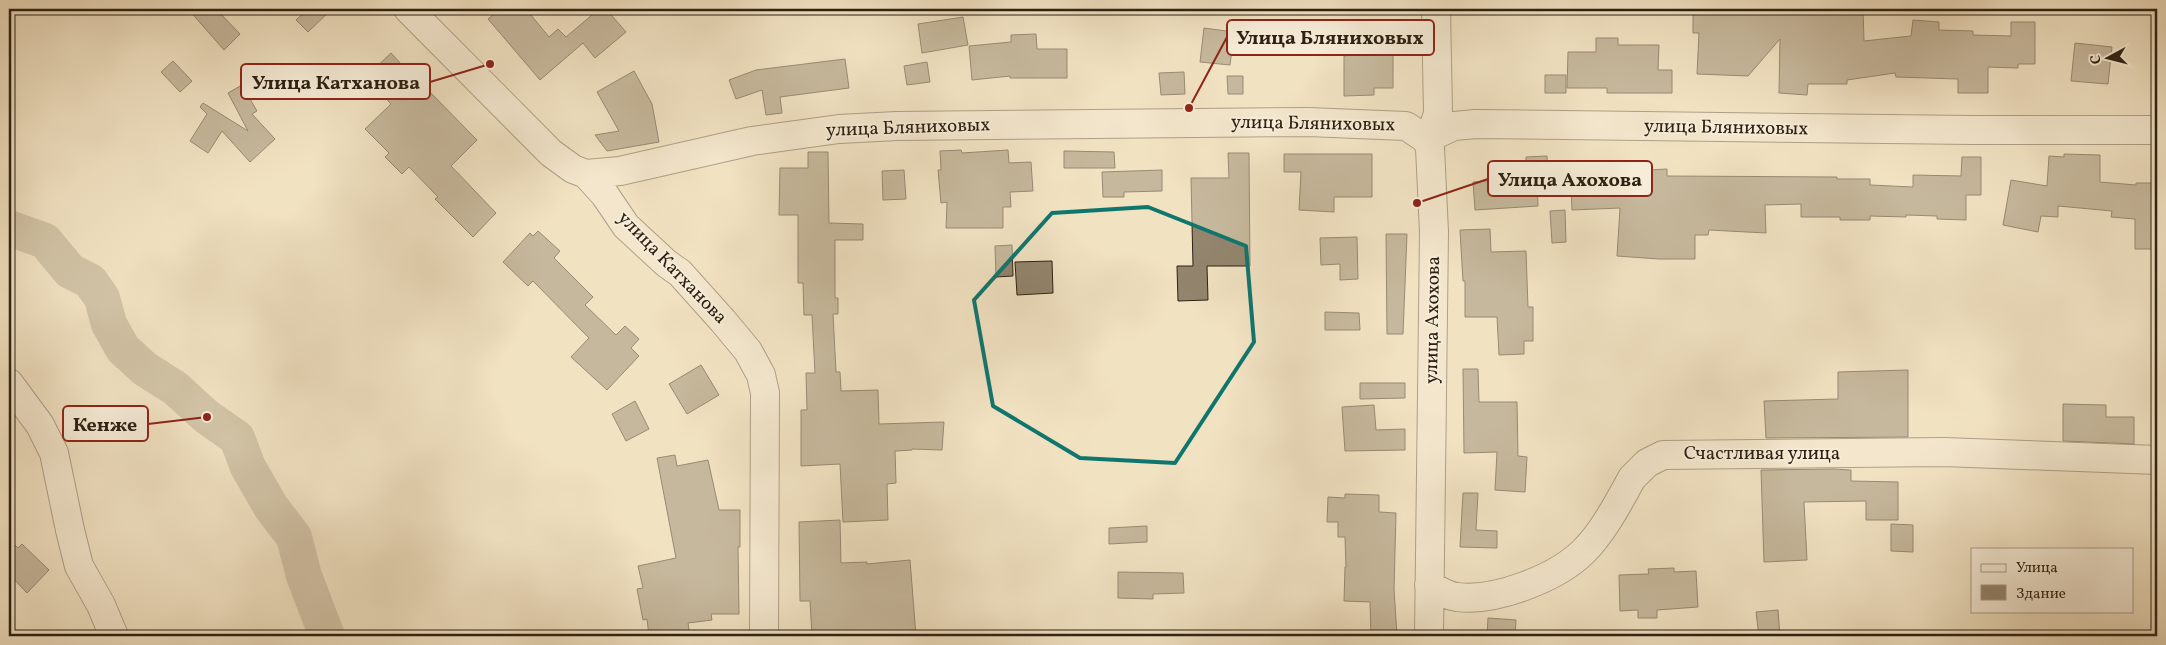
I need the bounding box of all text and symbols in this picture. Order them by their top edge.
callout: Улица Бляниховых [1227,20,1434,55]
text: Улица Бляниховых [1236,25,1424,53]
north arrow [2084,32,2134,82]
text: С [2087,54,2107,65]
callout: Улица Катханова [241,64,430,99]
text: Улица Катханова [252,70,420,98]
street label: улица Бляниховых [1231,110,1396,138]
street label: улица Бляниховых [825,112,991,144]
street label: улица Бляниховых [1644,114,1809,142]
callout: Улица Ахохова [1488,161,1652,196]
text: Улица Ахохова [1498,167,1642,195]
street label: улица Катханова [611,206,733,330]
street label: улица Ахохова [1419,256,1447,384]
callout: Кенже [63,406,148,441]
text: Кенже [73,412,137,440]
street label: Счастливая улица [1684,441,1840,467]
legend [1971,548,2134,612]
text: Улица [2016,558,2058,579]
text: Здание [2016,584,2066,605]

